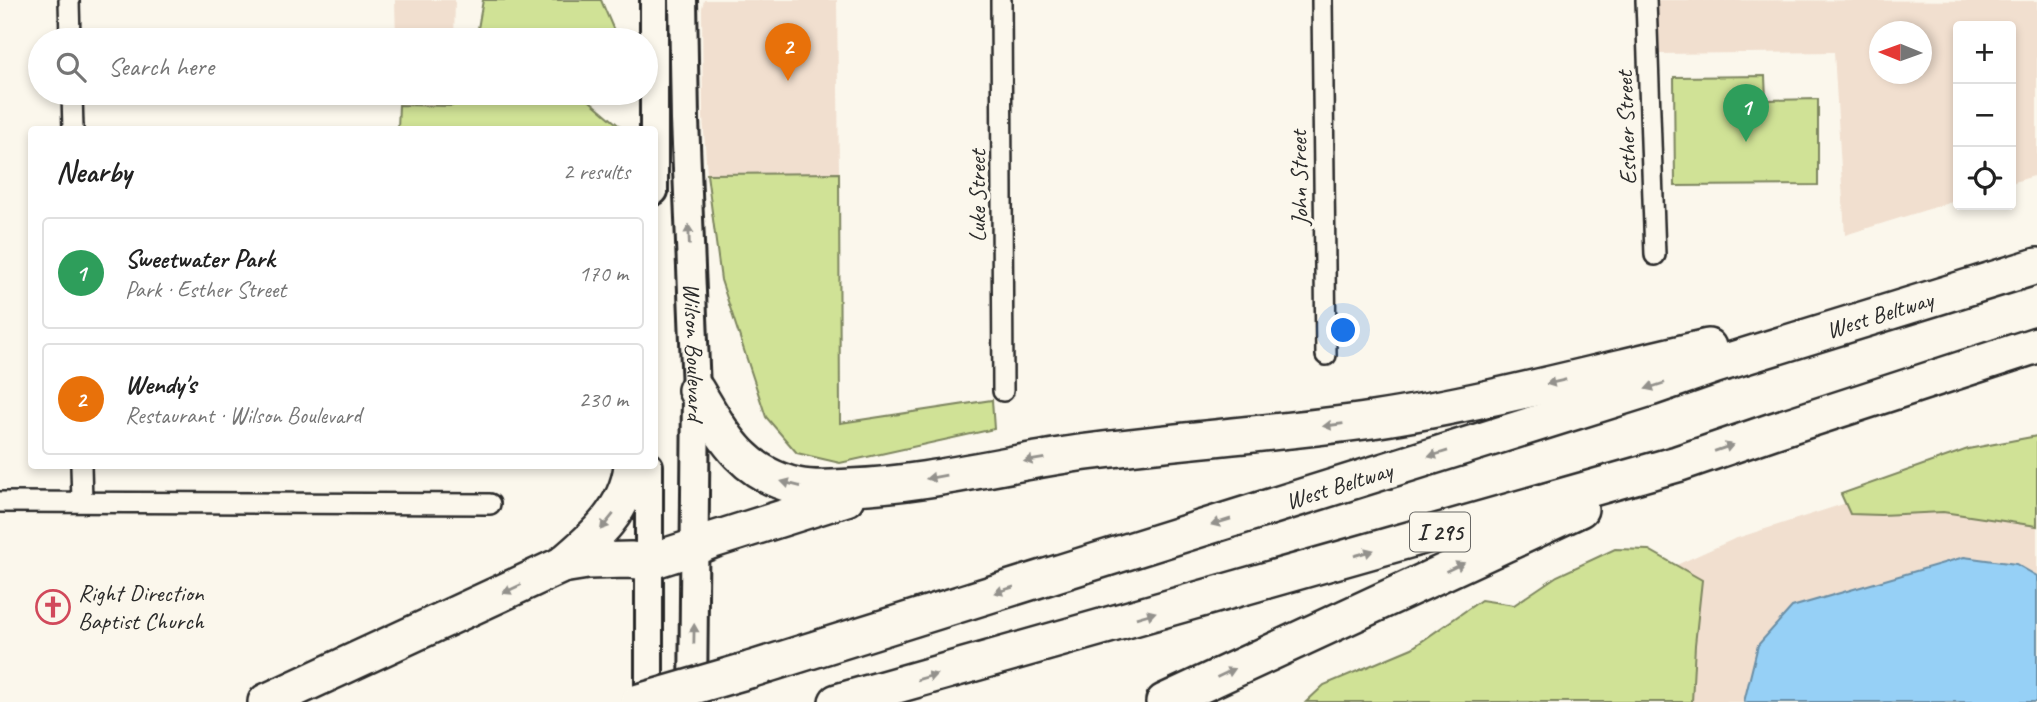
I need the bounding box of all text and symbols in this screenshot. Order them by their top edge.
north arrow [1869,21,1932,84]
map controls [1953,21,2016,210]
button: + [1953,21,2016,84]
pin: 2 [765,23,811,81]
search box [28,28,658,105]
icon: search [52,48,90,86]
text: Search here [108,50,214,83]
street label: Esther Street [1609,69,1643,185]
pin: 1 [1723,84,1769,142]
button: − [1953,84,2016,147]
street label: John Street [1283,128,1315,227]
button: locate [1953,147,2016,210]
street label: Luke Street [962,148,992,242]
text: Nearby [56,153,132,191]
text: 2 results [563,157,630,186]
one-way arrow [683,224,694,246]
text: Sweetwater Park [125,242,274,275]
text: 1 [76,259,86,288]
text: 170 m [579,259,628,288]
text: Park · Esther Street [125,275,286,304]
street label: Wilson Boulevard [677,282,711,424]
street label: West Beltway [1822,284,1938,345]
your location [1326,313,1360,347]
text: Wendy's [125,368,196,401]
one-way arrow [1545,377,1567,388]
one-way arrow [1644,381,1665,392]
text: 2 [76,385,86,414]
text: 230 m [579,385,628,414]
text: Restaurant · Wilson Boulevard [125,401,361,430]
one-way arrow [1322,420,1344,431]
one-way arrow [1713,442,1734,453]
one-way arrow [1427,449,1448,460]
street label: West Beltway [1282,454,1397,516]
one-way arrow [1023,455,1045,466]
one-way arrow [924,472,946,483]
one-way arrow [780,478,802,489]
road number: I 295 [1410,512,1470,552]
one-way arrow [600,513,615,530]
one-way arrow [1210,517,1231,528]
one-way arrow [1354,547,1375,557]
one-way arrow [1445,561,1465,573]
place label: Right Direction Baptist Church [78,578,205,636]
one-way arrow [502,583,522,595]
one-way arrow [993,585,1014,596]
church icon: Right Direction Baptist Church [34,588,72,626]
one-way arrow [1135,609,1156,619]
one-way arrow [688,623,700,645]
one-way arrow [1216,667,1236,679]
one-way arrow [916,671,937,681]

